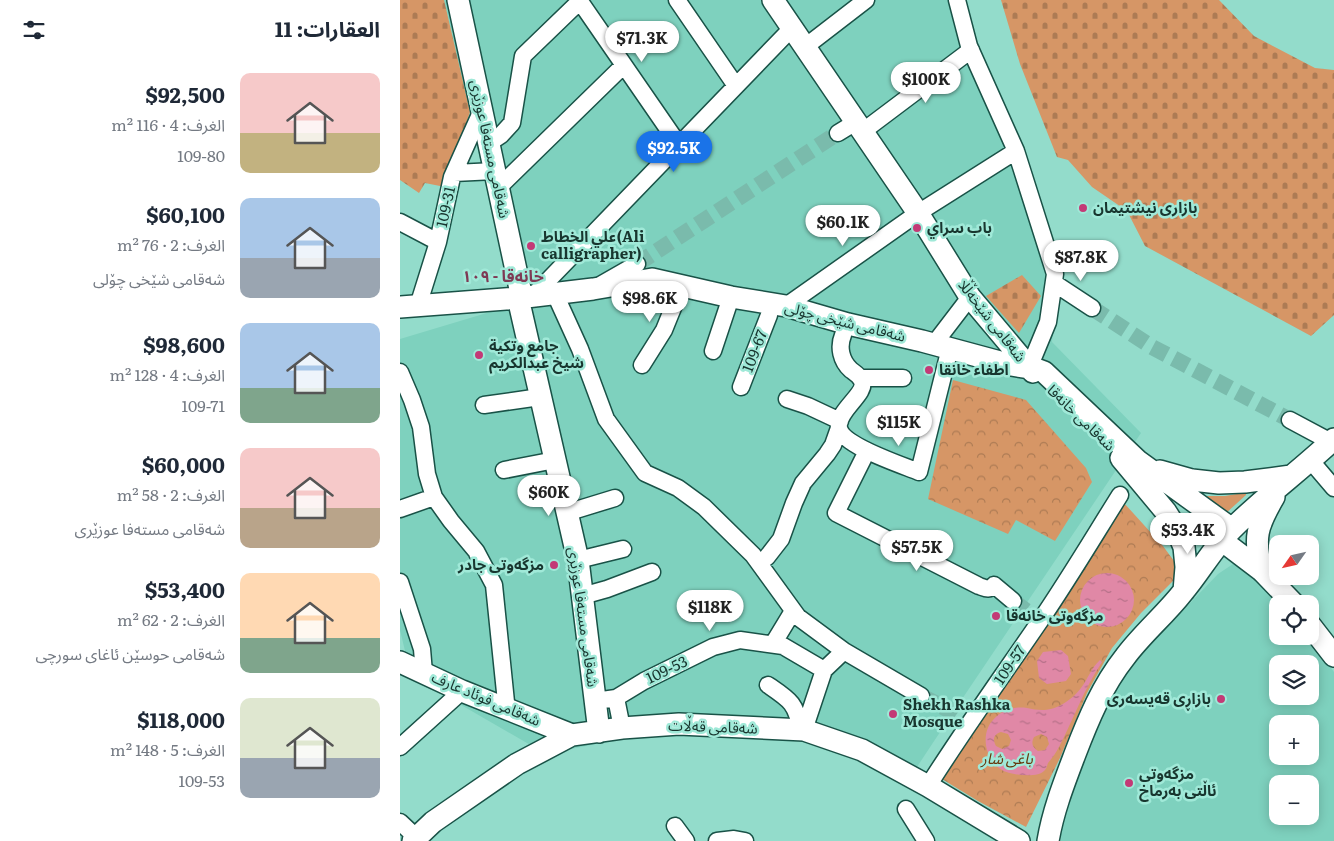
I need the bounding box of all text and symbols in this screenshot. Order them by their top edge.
text: العقارات: 11 [275,12,380,43]
icon: filters [20,16,48,44]
pin: $71.3K [601,20,683,63]
text: $71.3K [616,25,668,49]
pin: $100K [891,62,961,104]
text: $100K [902,66,950,90]
street label: شەقامی مستەفا عوزێری [466,77,517,220]
text: $92,500 [145,78,225,109]
icon: home [280,93,340,153]
text: الغرف: 4 · 116 m² [111,112,225,136]
pin: $92.5K [633,130,715,173]
text: $92.5K [647,135,701,159]
text: 109-80 [177,143,225,167]
street label: 109-31 [429,184,460,229]
place label: بازاری نیشتیمان [1093,195,1198,218]
text: $60,100 [146,198,225,229]
marker: بازاری نیشتیمان [1077,202,1089,214]
pin: $60.1K [802,204,884,247]
text: $60.1K [816,209,870,233]
place label: باب سراي [927,215,992,239]
icon: home [280,218,340,278]
marker: باب سراي [911,222,923,234]
place label: علي الخطاط(Ali calligrapher) [541,224,645,264]
text: الغرف: 2 · 76 m² [117,232,225,256]
marker: علي الخطاط(Ali calligrapher) [525,240,537,252]
pin: $87.8K [1040,240,1122,282]
text: $87.8K [1055,244,1107,268]
district label: خانەقا - ١٠٩ [462,263,544,287]
text: شەقامی شێخی چۆلی [93,266,225,290]
street label: شەقامی شێخەڵڵا [954,274,1033,366]
pin: $98.6K [609,280,691,323]
text: $98.6K [622,285,678,309]
street label: شەقامی شێخی چۆلی [782,294,908,347]
street label: 109-67 [735,326,772,375]
text: $98,600 [143,328,225,359]
place label: جامع وتكية شيخ عبدالكريم [489,333,584,374]
icon: home [280,343,340,403]
marker: جامع وتكية شيخ عبدالكريم [473,349,485,361]
place label: اطفاء خانقا [939,357,1009,380]
text: الغرف: 4 · 128 m² [109,362,225,386]
marker: اطفاء خانقا [923,364,935,376]
street label: شەقامی خانەقا [1043,378,1122,456]
text: 109-71 [182,393,225,417]
pin: $115K [864,404,934,447]
text: $115K [877,409,921,433]
text: $60,000 [142,448,225,479]
icon: home [280,468,340,528]
pin: $60K [519,474,579,517]
text: $60K [528,479,570,503]
text: الغرف: 2 · 58 m² [117,482,225,506]
pin: $53.4K [1147,512,1229,555]
text: شەقامی مستەفا عوزێری [74,516,225,540]
text: $53.4K [1161,517,1215,541]
pin: $57.5K [876,530,958,572]
text: $57.5K [891,534,943,558]
north arrow [1269,535,1319,585]
map controls [1269,535,1319,825]
street label: شەقامی مستەفا عوزێری [563,545,606,689]
place label: مزگەوتی جادر [457,552,544,575]
marker: مزگەوتی جادر [548,559,560,571]
text: $53,400 [145,573,225,604]
pin: $118K [675,590,745,632]
icon: home [280,593,340,653]
text: $118K [688,594,732,618]
button: locate [1269,595,1319,645]
place label: مزگەوتی خانەقا [1006,603,1104,626]
text: الغرف: 2 · 62 m² [117,607,225,631]
marker: مزگەوتی خانەقا [990,610,1002,622]
street label: 109-57 [987,640,1031,688]
text: شەقامی حوسێن ئاغای سورچی [36,641,225,665]
street label: 109-53 [642,649,691,689]
button: layers [1269,655,1319,705]
street label: شەقامی فوئاد عارف [429,664,545,731]
place label: بازاڕی قەیسەری [1107,686,1211,711]
place label: Shekh Rashka Mosque [903,692,1011,732]
marker: بازاڕی قەیسەری [1215,693,1227,705]
text: $118,000 [137,703,225,734]
marker: Shekh Rashka Mosque [887,708,899,720]
street label: شەقامی قەڵات [668,712,758,739]
button: + [1269,715,1319,765]
icon: home [280,718,340,778]
text: الغرف: 5 · 148 m² [110,737,225,761]
park label: باغی شار [980,746,1034,769]
place label: مزگەوتی ئاڵتی بەرماخ [1139,761,1217,802]
text: 109-53 [178,768,225,792]
button: − [1269,775,1319,825]
marker: مزگەوتی ئاڵتی بەرماخ [1123,777,1135,789]

